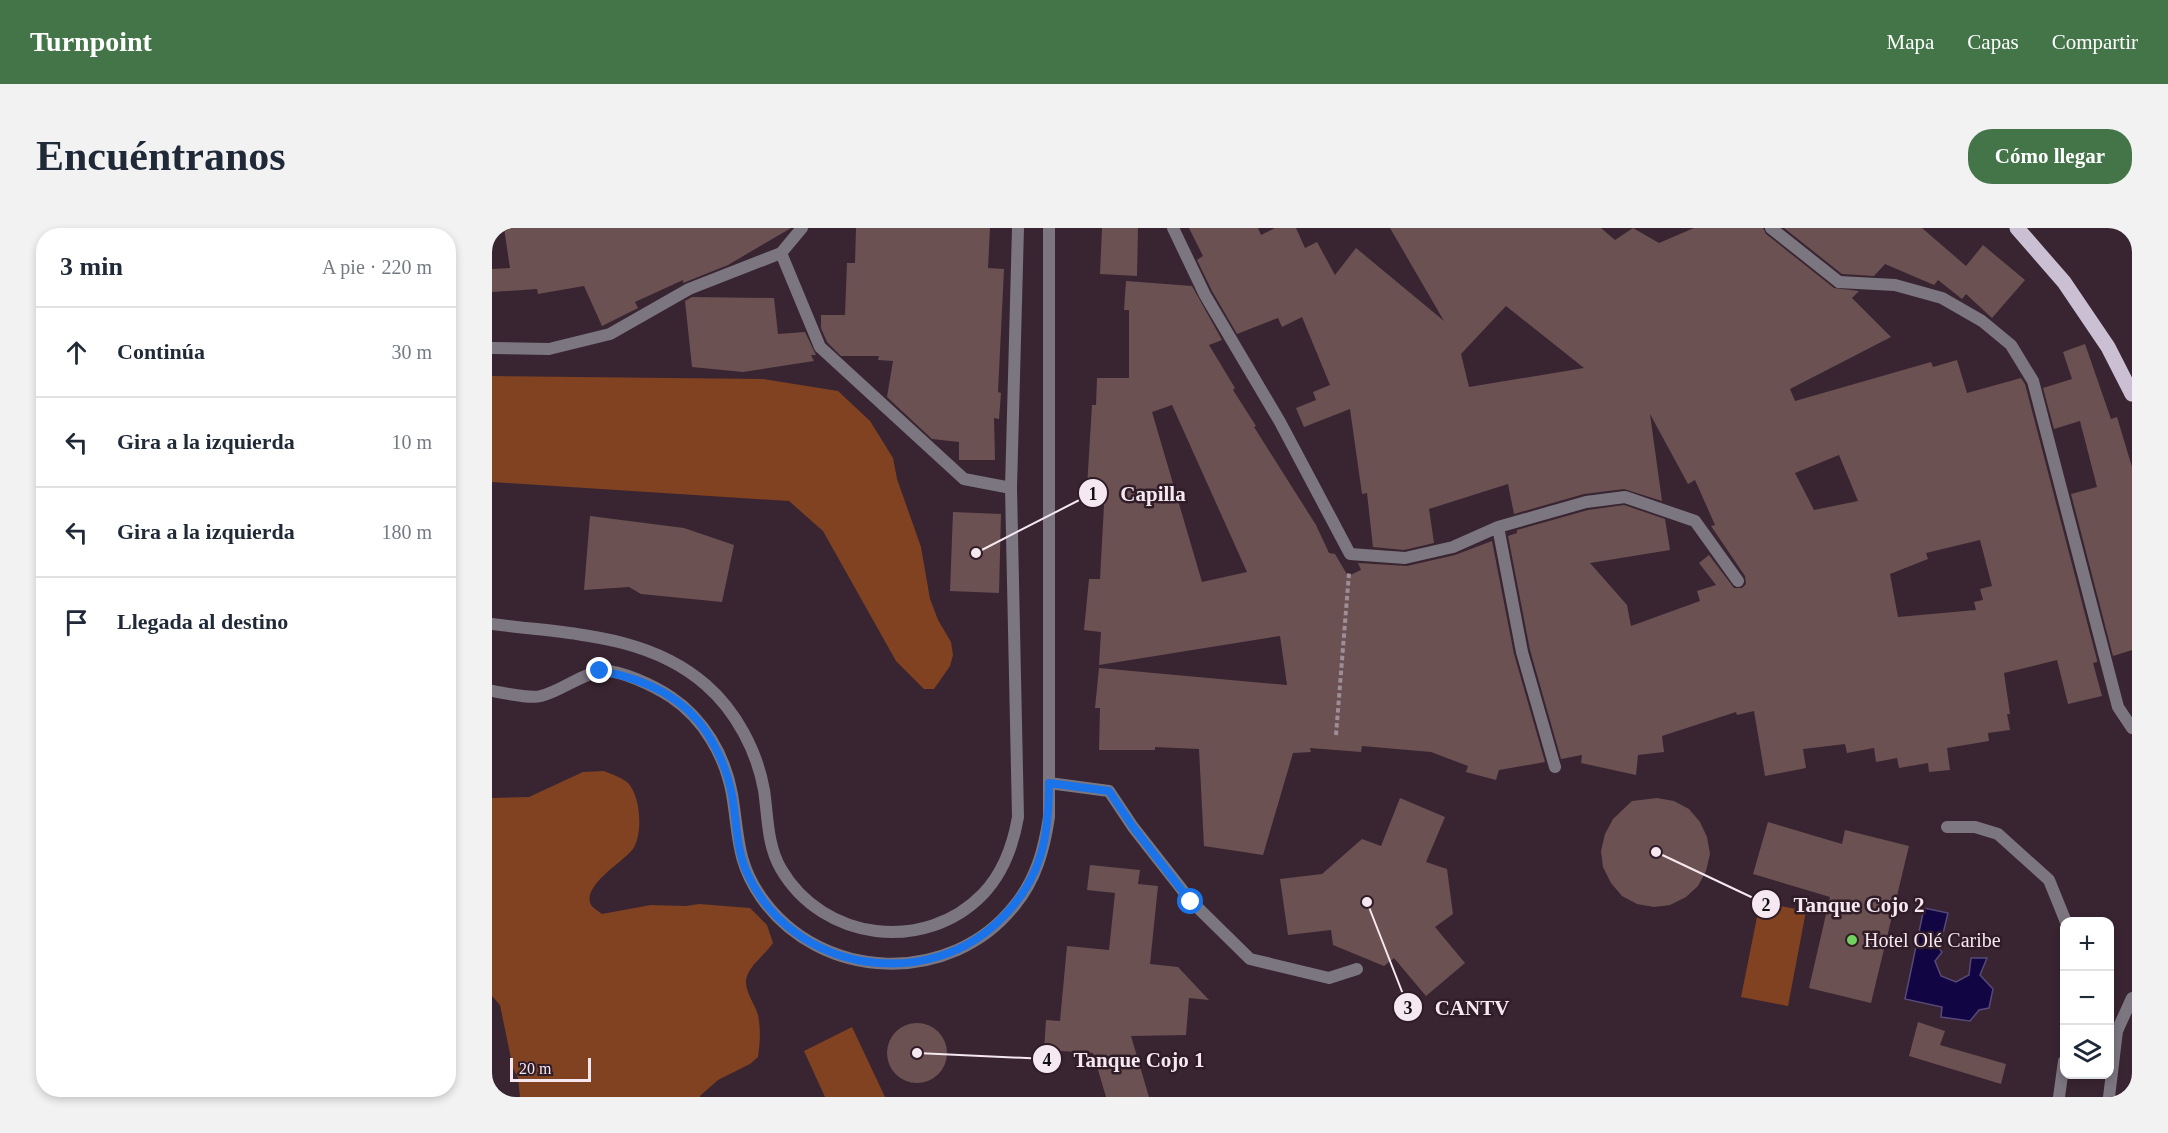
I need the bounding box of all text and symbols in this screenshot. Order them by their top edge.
text: Turnpoint [30,26,152,57]
text: Mapa [1887,30,1934,54]
text: Capas [1967,30,2019,54]
text: Compartir [2052,30,2138,54]
button: Cómo llegar [1968,129,2132,184]
text: Encuéntranos [36,133,286,179]
text: 3 min [60,252,123,281]
text: A pie · 220 m [322,256,432,278]
icon: ahead [60,336,93,369]
text: Continúa [117,339,205,364]
text: 30 m [391,341,432,363]
icon: left [60,426,93,459]
text: Gira a la izquierda [117,429,295,454]
text: 10 m [391,431,432,453]
callout: Capilla [1078,474,1198,513]
text: Capilla [1120,482,1186,506]
text: 1 [1089,484,1098,504]
icon: left [60,516,93,549]
text: Gira a la izquierda [117,519,295,544]
text: 180 m [381,521,432,543]
icon: arrive [60,606,93,639]
text: Llegada al destino [117,609,288,634]
route end [586,657,612,683]
callout: Tanque Cojo 2 [1751,885,1936,924]
route start [1177,888,1203,914]
text: Tanque Cojo 2 [1793,893,1925,917]
text: 2 [1762,895,1771,915]
map controls [2060,917,2114,1079]
button: + [2060,917,2114,971]
place label: Hotel Olé Caribe [1864,929,2001,951]
marker: Hotel Olé Caribe [1845,933,1859,947]
button: − [2060,971,2114,1025]
callout: CANTV [1393,988,1521,1027]
text: CANTV [1435,996,1509,1020]
text: 3 [1404,998,1413,1018]
button: layers [2060,1025,2114,1079]
callout: Tanque Cojo 1 [1032,1040,1217,1079]
text: Tanque Cojo 1 [1073,1048,1205,1072]
text: 4 [1043,1050,1052,1070]
scale bar [510,1055,591,1082]
text: 20 m [519,1060,551,1077]

